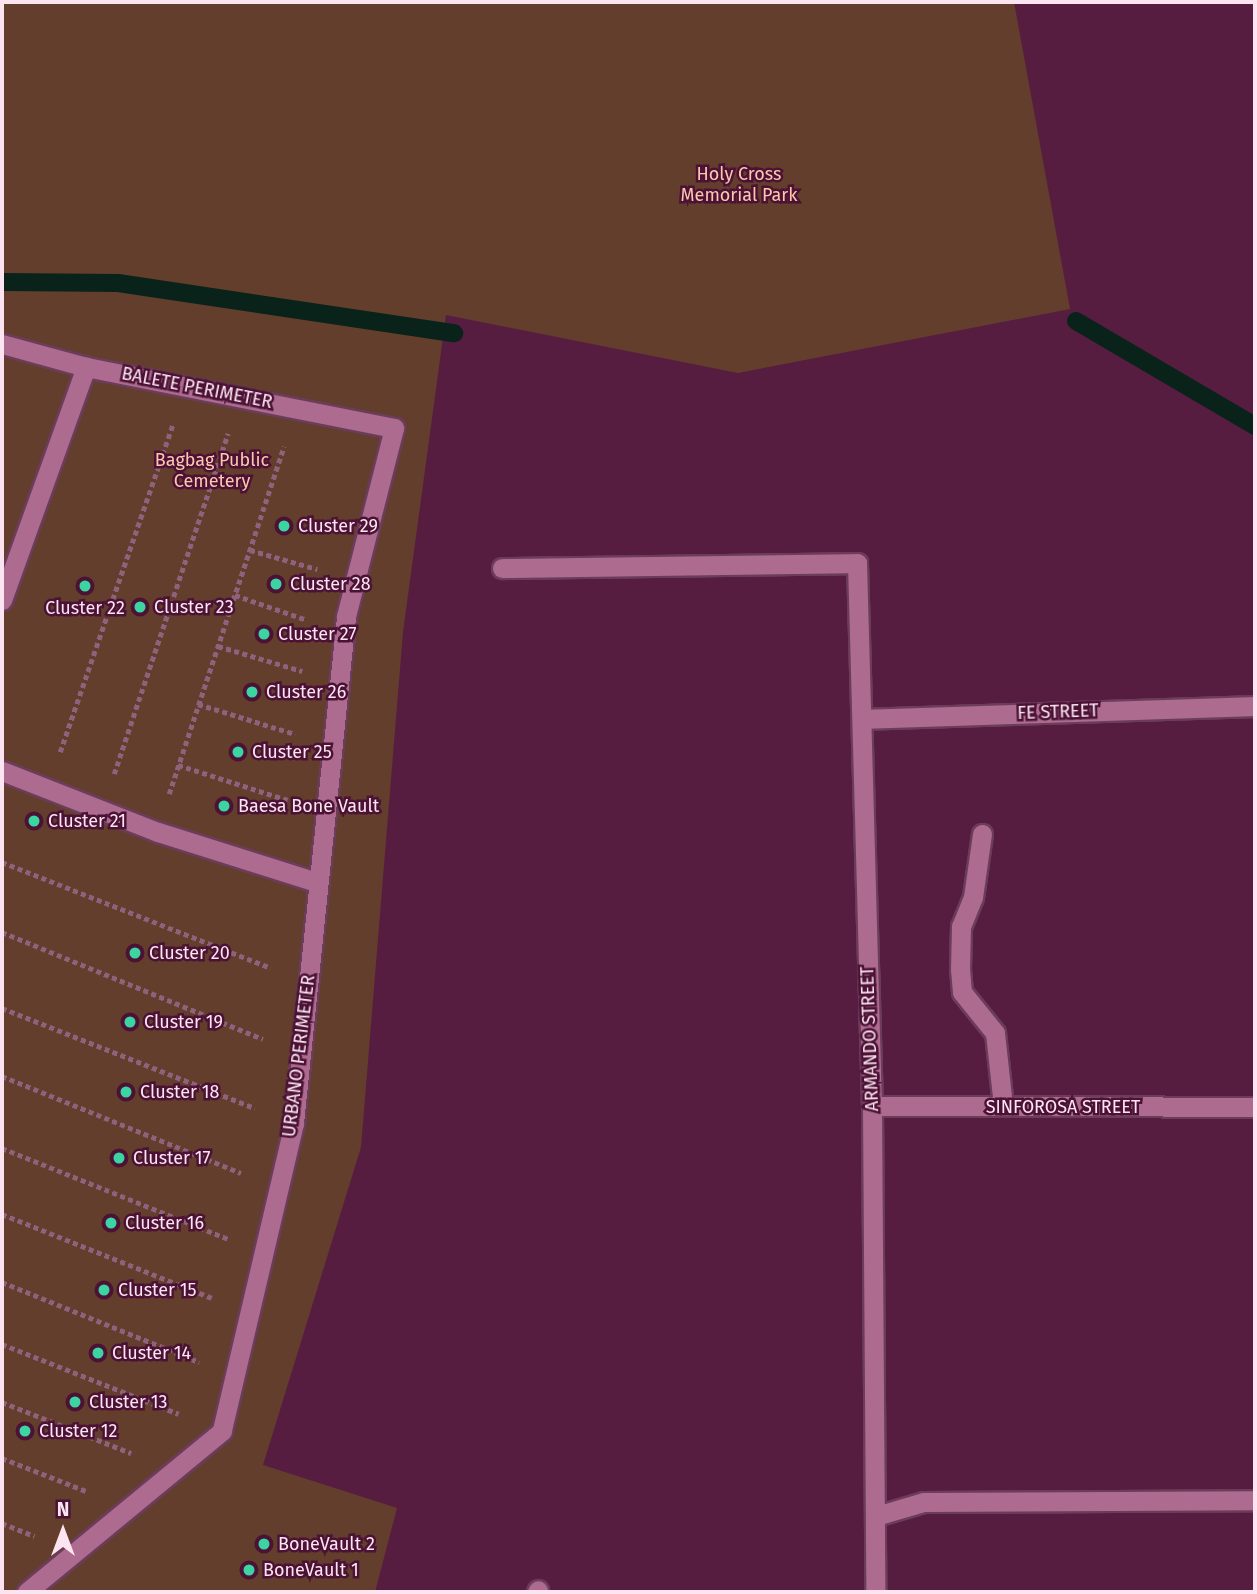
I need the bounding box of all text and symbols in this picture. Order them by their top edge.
park label: Holy Cross Memorial Park [681,164,797,206]
street label: BALETE PERIMETER [120,363,274,413]
park label: Bagbag Public Cemetery [155,450,269,492]
place label: Cluster 29 [298,515,378,537]
marker: Cluster 29 [276,518,292,534]
place label: Cluster 28 [290,573,371,595]
marker: Cluster 28 [268,576,284,592]
marker: Cluster 22 [77,578,93,594]
place label: Cluster 23 [154,596,234,618]
place label: Cluster 22 [45,597,125,619]
marker: Cluster 23 [132,599,148,615]
place label: Cluster 27 [278,623,357,645]
marker: Cluster 27 [256,626,272,642]
place label: Cluster 26 [266,681,346,703]
marker: Cluster 26 [244,684,260,700]
street label: FE STREET [1017,700,1099,724]
place label: Cluster 25 [252,741,332,763]
marker: Cluster 25 [230,744,246,760]
place label: Baesa Bone Vault [238,795,379,817]
marker: Baesa Bone Vault [216,798,232,814]
place label: Cluster 21 [48,810,126,832]
marker: Cluster 21 [26,813,42,829]
place label: Cluster 20 [149,942,230,964]
marker: Cluster 20 [127,945,143,961]
street label: ARMANDO STREET [857,966,883,1112]
street label: URBANO PERIMETER [278,974,320,1138]
place label: Cluster 19 [144,1011,223,1033]
marker: Cluster 19 [122,1014,138,1030]
place label: Cluster 18 [140,1081,220,1103]
marker: Cluster 18 [118,1084,134,1100]
street label: SINFOROSA STREET [986,1096,1140,1118]
place label: Cluster 17 [133,1147,211,1169]
marker: Cluster 17 [111,1150,127,1166]
place label: Cluster 16 [125,1212,204,1234]
marker: Cluster 16 [103,1215,119,1231]
place label: Cluster 15 [118,1279,197,1301]
marker: Cluster 15 [96,1282,112,1298]
place label: Cluster 14 [112,1342,191,1364]
marker: Cluster 14 [90,1345,106,1361]
place label: Cluster 13 [89,1391,168,1413]
marker: Cluster 13 [67,1394,83,1410]
place label: Cluster 12 [39,1420,118,1442]
marker: Cluster 12 [17,1423,33,1439]
north arrow [28,1496,98,1566]
text: N [57,1498,69,1521]
place label: BoneVault 2 [278,1533,375,1555]
marker: BoneVault 2 [256,1536,272,1552]
place label: BoneVault 1 [263,1559,359,1581]
marker: BoneVault 1 [241,1562,257,1578]

